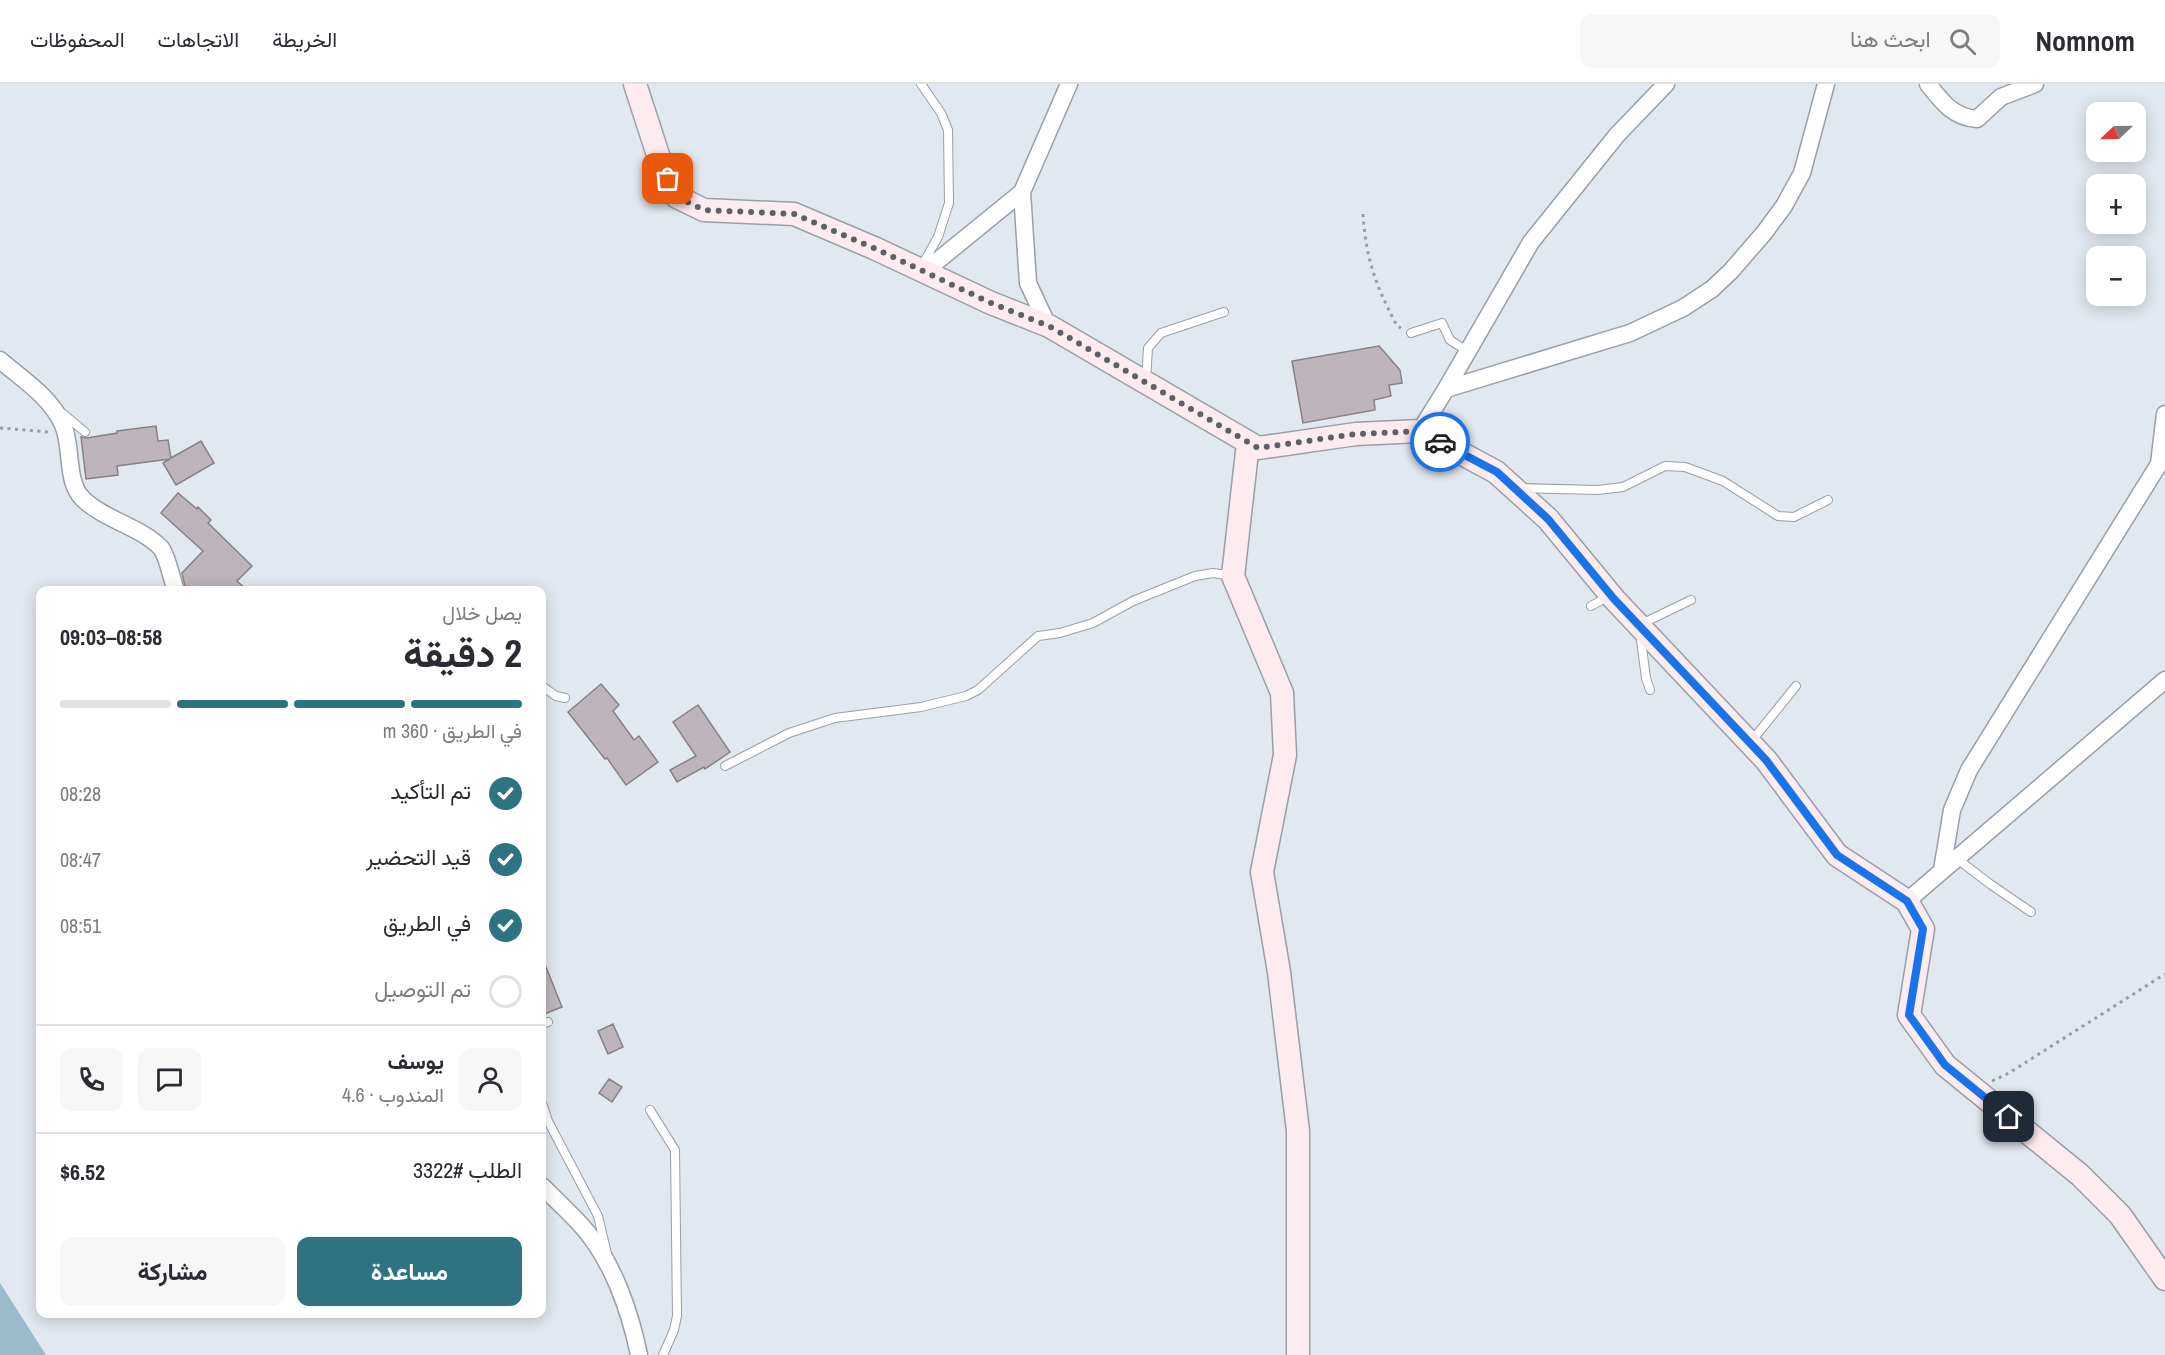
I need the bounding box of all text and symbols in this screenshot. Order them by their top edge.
search box [1580,14,2000,68]
text: Nomnom [2036,22,2135,60]
text: ابحث هنا [1850,24,1931,54]
text: المحفوظات [30,25,125,54]
text: الاتجاهات [158,25,239,54]
text: الخريطة [272,25,337,54]
icon: search [1946,25,1979,58]
north arrow [2086,102,2146,162]
map controls [2086,102,2146,306]
pin [642,153,693,204]
icon: bag [651,162,684,195]
button: + [2086,174,2146,234]
button: − [2086,246,2146,306]
courier [1410,412,1470,472]
icon: car [1424,426,1457,459]
text: يصل خلال [442,599,522,626]
text: 08:58–09:03 [60,622,162,652]
text: 2 دقيقة [403,627,522,679]
text: في الطريق · 360 m [383,717,522,744]
text: تم التأكيد [390,776,471,806]
icon: check [489,777,522,810]
text: 08:28 [60,780,101,807]
text: قيد التحضير [366,842,471,872]
icon: check [489,843,522,876]
text: 08:47 [60,846,101,873]
text: في الطريق [383,908,471,938]
icon: check [489,909,522,942]
text: 08:51 [60,912,101,939]
text: تم التوصيل [374,974,471,1004]
text: يوسف [388,1046,444,1076]
button: phone [60,1048,123,1111]
button: chat [138,1048,201,1111]
button: person [459,1048,522,1111]
text: المندوب · 4.6 [342,1081,444,1108]
pin [1983,1091,2034,1142]
icon: home [1992,1100,2025,1133]
text: الطلب #3322 [413,1155,522,1185]
text: $6.52 [60,1157,105,1187]
button: مشاركة [60,1237,285,1306]
button: مساعدة [297,1237,522,1306]

